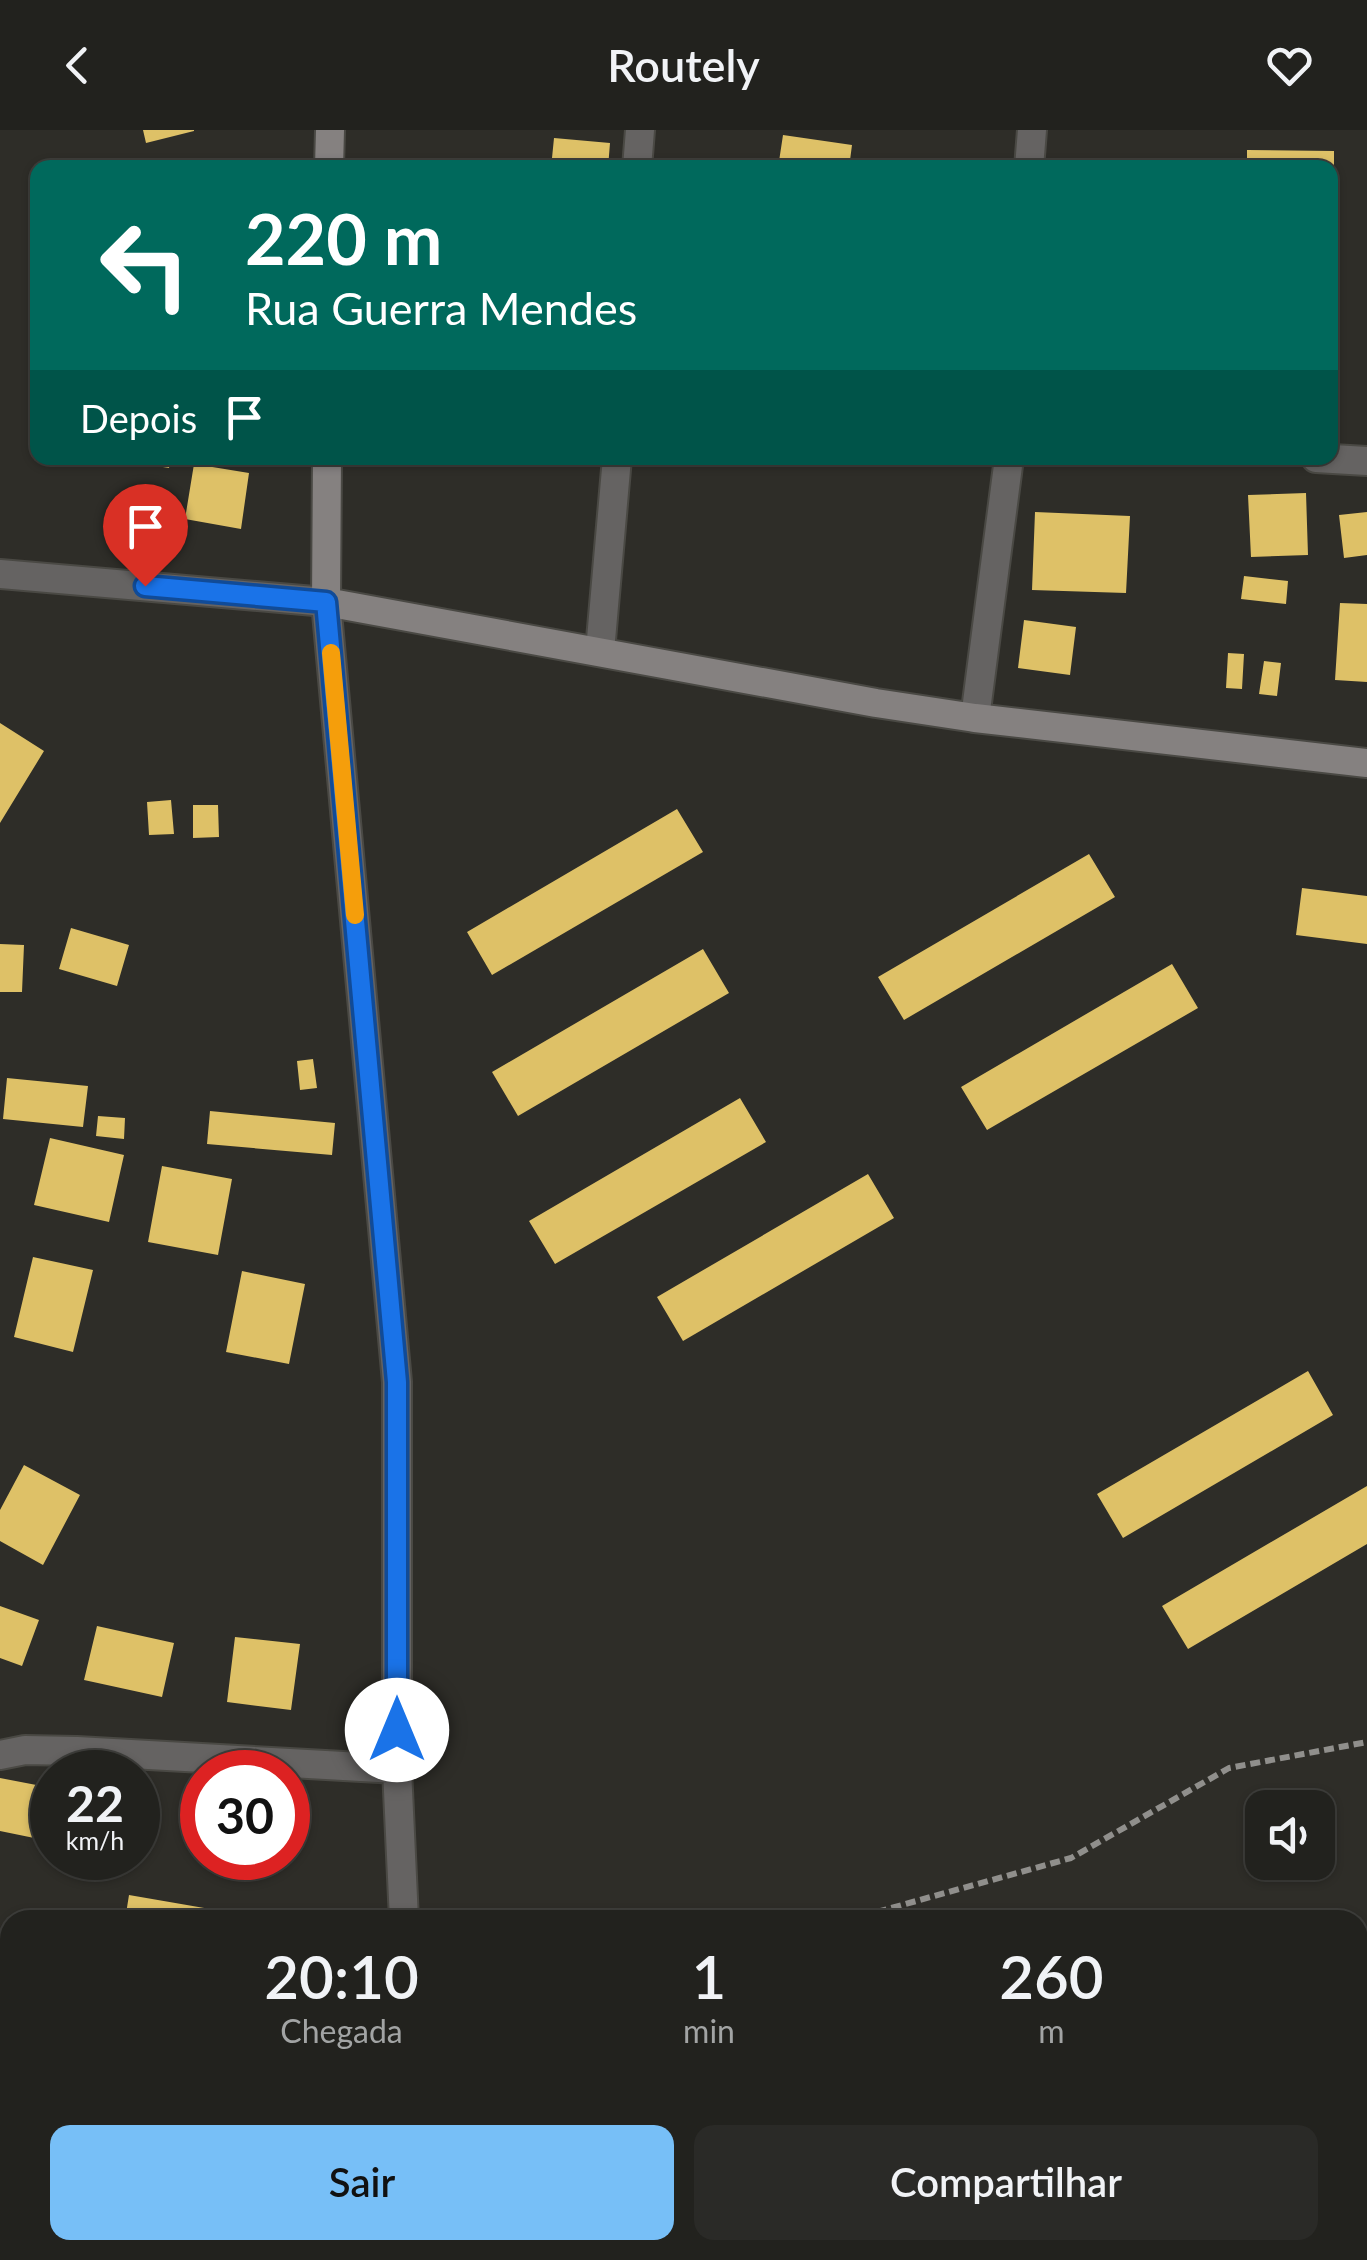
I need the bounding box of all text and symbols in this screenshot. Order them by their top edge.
icon: back [50,38,105,93]
text: Routely [607,38,760,92]
icon: heart [1262,38,1317,93]
text: 220 m [245,196,442,280]
icon: left [80,200,210,330]
text: Rua Guerra Mendes [245,281,637,335]
icon: arrive [217,390,272,445]
text: Depois [80,395,197,441]
pin [103,484,188,587]
icon: arrive [118,499,173,554]
position arrow [345,1678,449,1782]
speed limit sign: 30 [180,1750,310,1880]
text: 22 [66,1773,124,1833]
map controls [1245,1790,1335,1880]
button: sound [1245,1790,1335,1880]
text: km/h [66,1825,124,1855]
text: 20:10 [264,1940,419,2012]
text: 1 [692,1940,726,2012]
text: 260 [999,1940,1104,2012]
text: Chegada [280,2011,403,2050]
text: min [683,2011,735,2050]
text: m [1038,2011,1065,2050]
button: Sair [50,2125,674,2240]
button: Compartilhar [694,2125,1318,2240]

